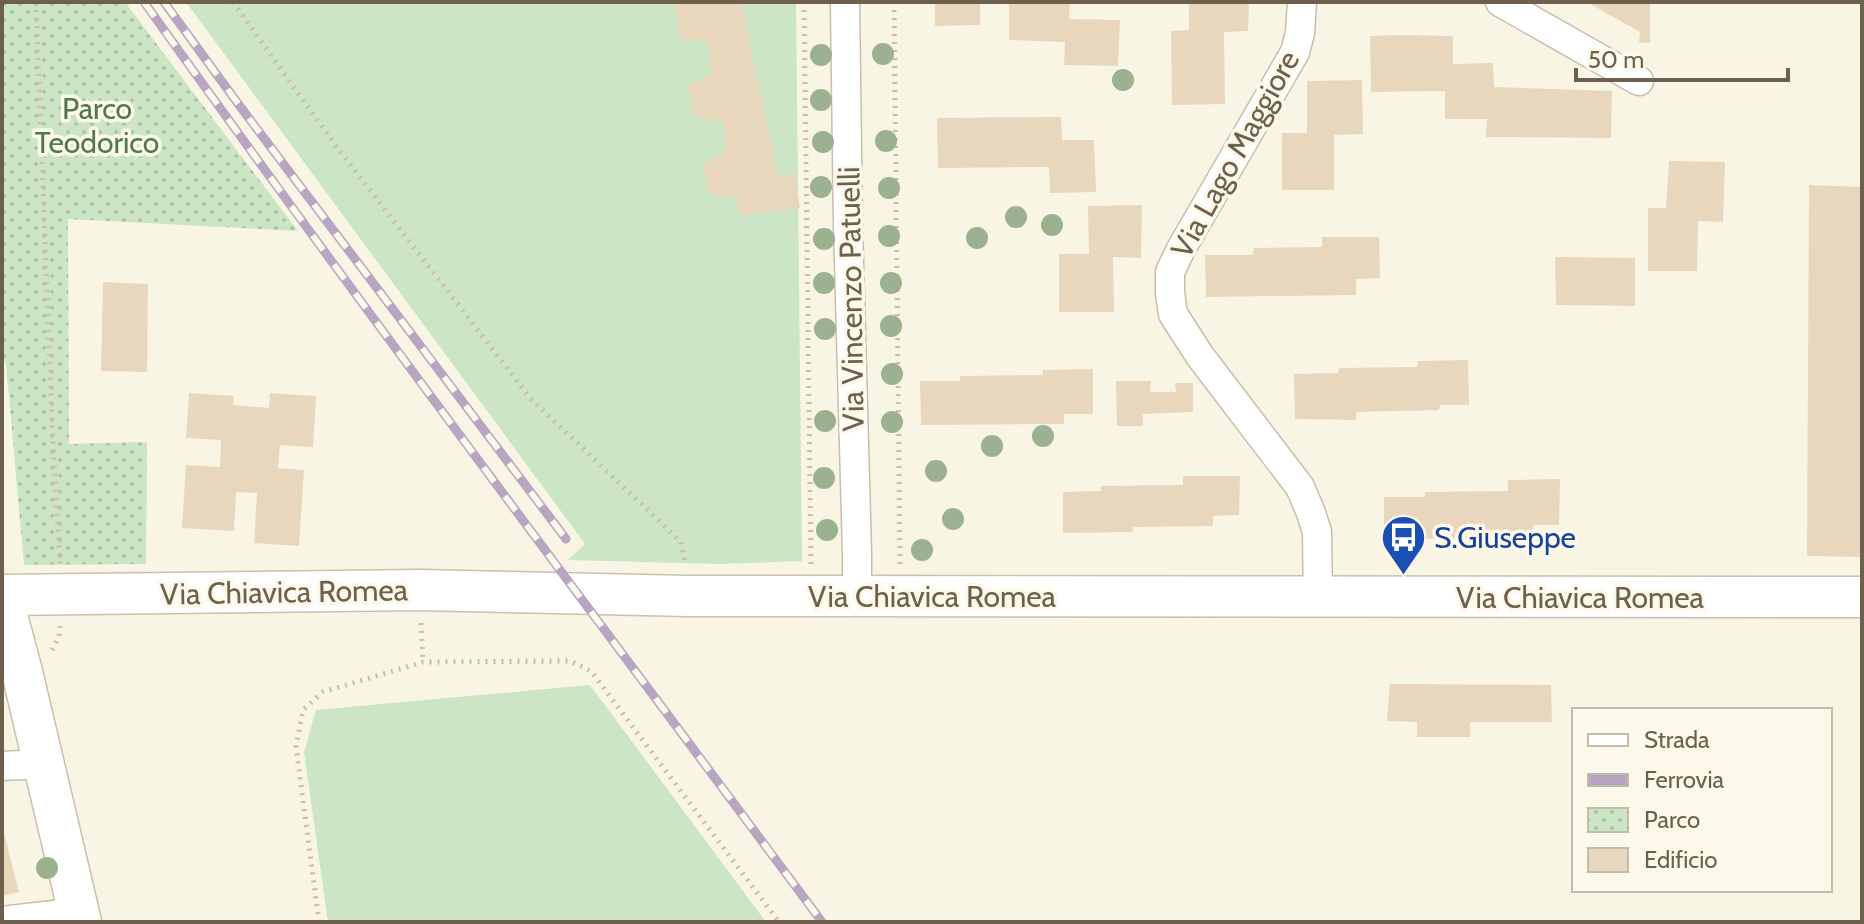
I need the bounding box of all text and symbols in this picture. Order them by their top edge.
scale bar [1576,32,1788,82]
street label: Via Lago Maggiore [1163,44,1307,264]
text: 50 m [1588,45,1644,74]
park label: Parco Teodorico [35,90,159,161]
street label: Via Vincenzo Patuelli [830,166,872,432]
bus stop icon: S.Giuseppe [1379,513,1427,576]
place label: S.Giuseppe [1434,519,1576,556]
street label: Via Chiavica Romea [160,571,409,613]
street label: Via Chiavica Romea [808,578,1057,615]
street label: Via Chiavica Romea [1456,579,1705,616]
legend [1572,708,1832,892]
text: Strada [1644,725,1710,754]
text: Ferrovia [1644,765,1725,794]
text: Parco [1644,805,1700,834]
text: Edificio [1644,845,1718,874]

